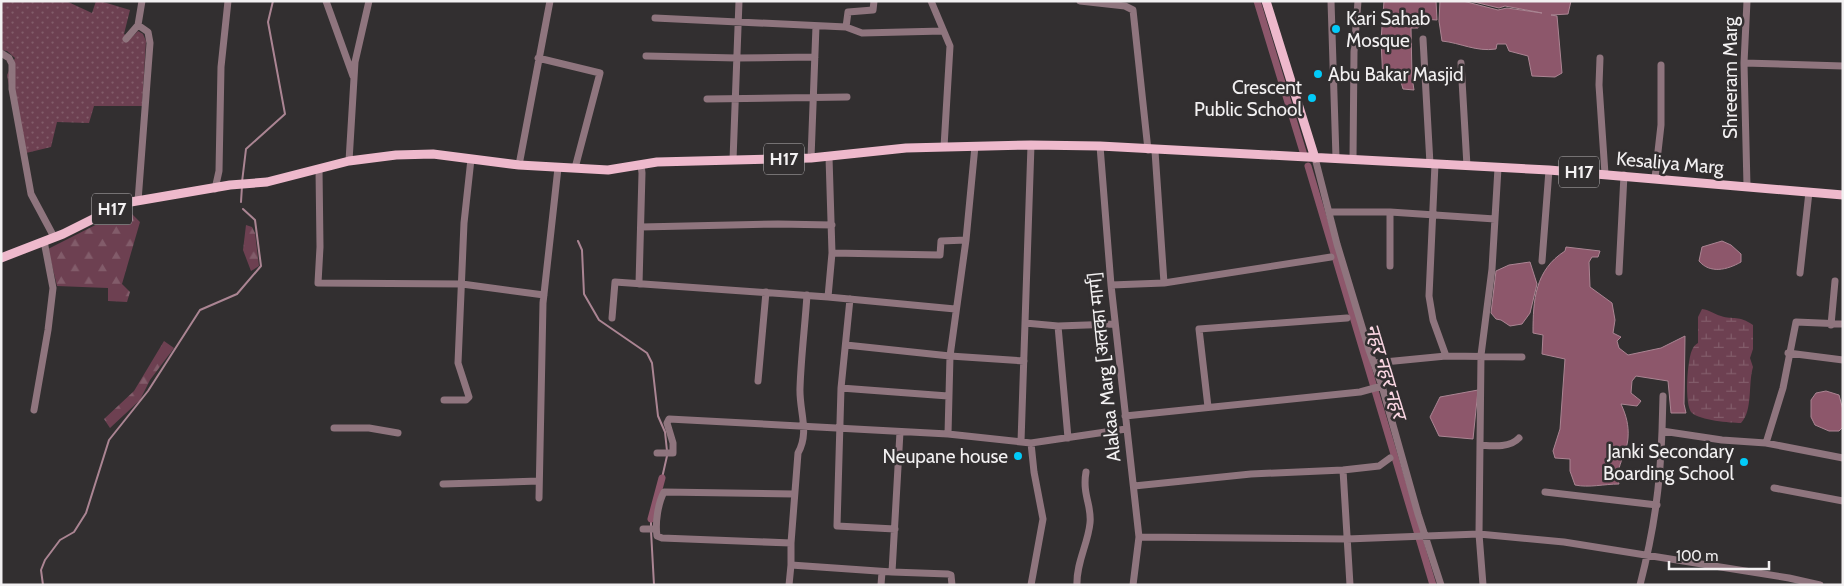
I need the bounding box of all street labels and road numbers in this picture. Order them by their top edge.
street label: Shreeram Marg [1719,16,1742,139]
road number: H17 [764,144,804,174]
street label: Kesaliya Marg [1615,147,1725,179]
road number: H17 [1559,156,1599,188]
road number: H17 [92,193,132,224]
street label: Alakaa Marg [अलका मार्ग] [1083,271,1125,463]

